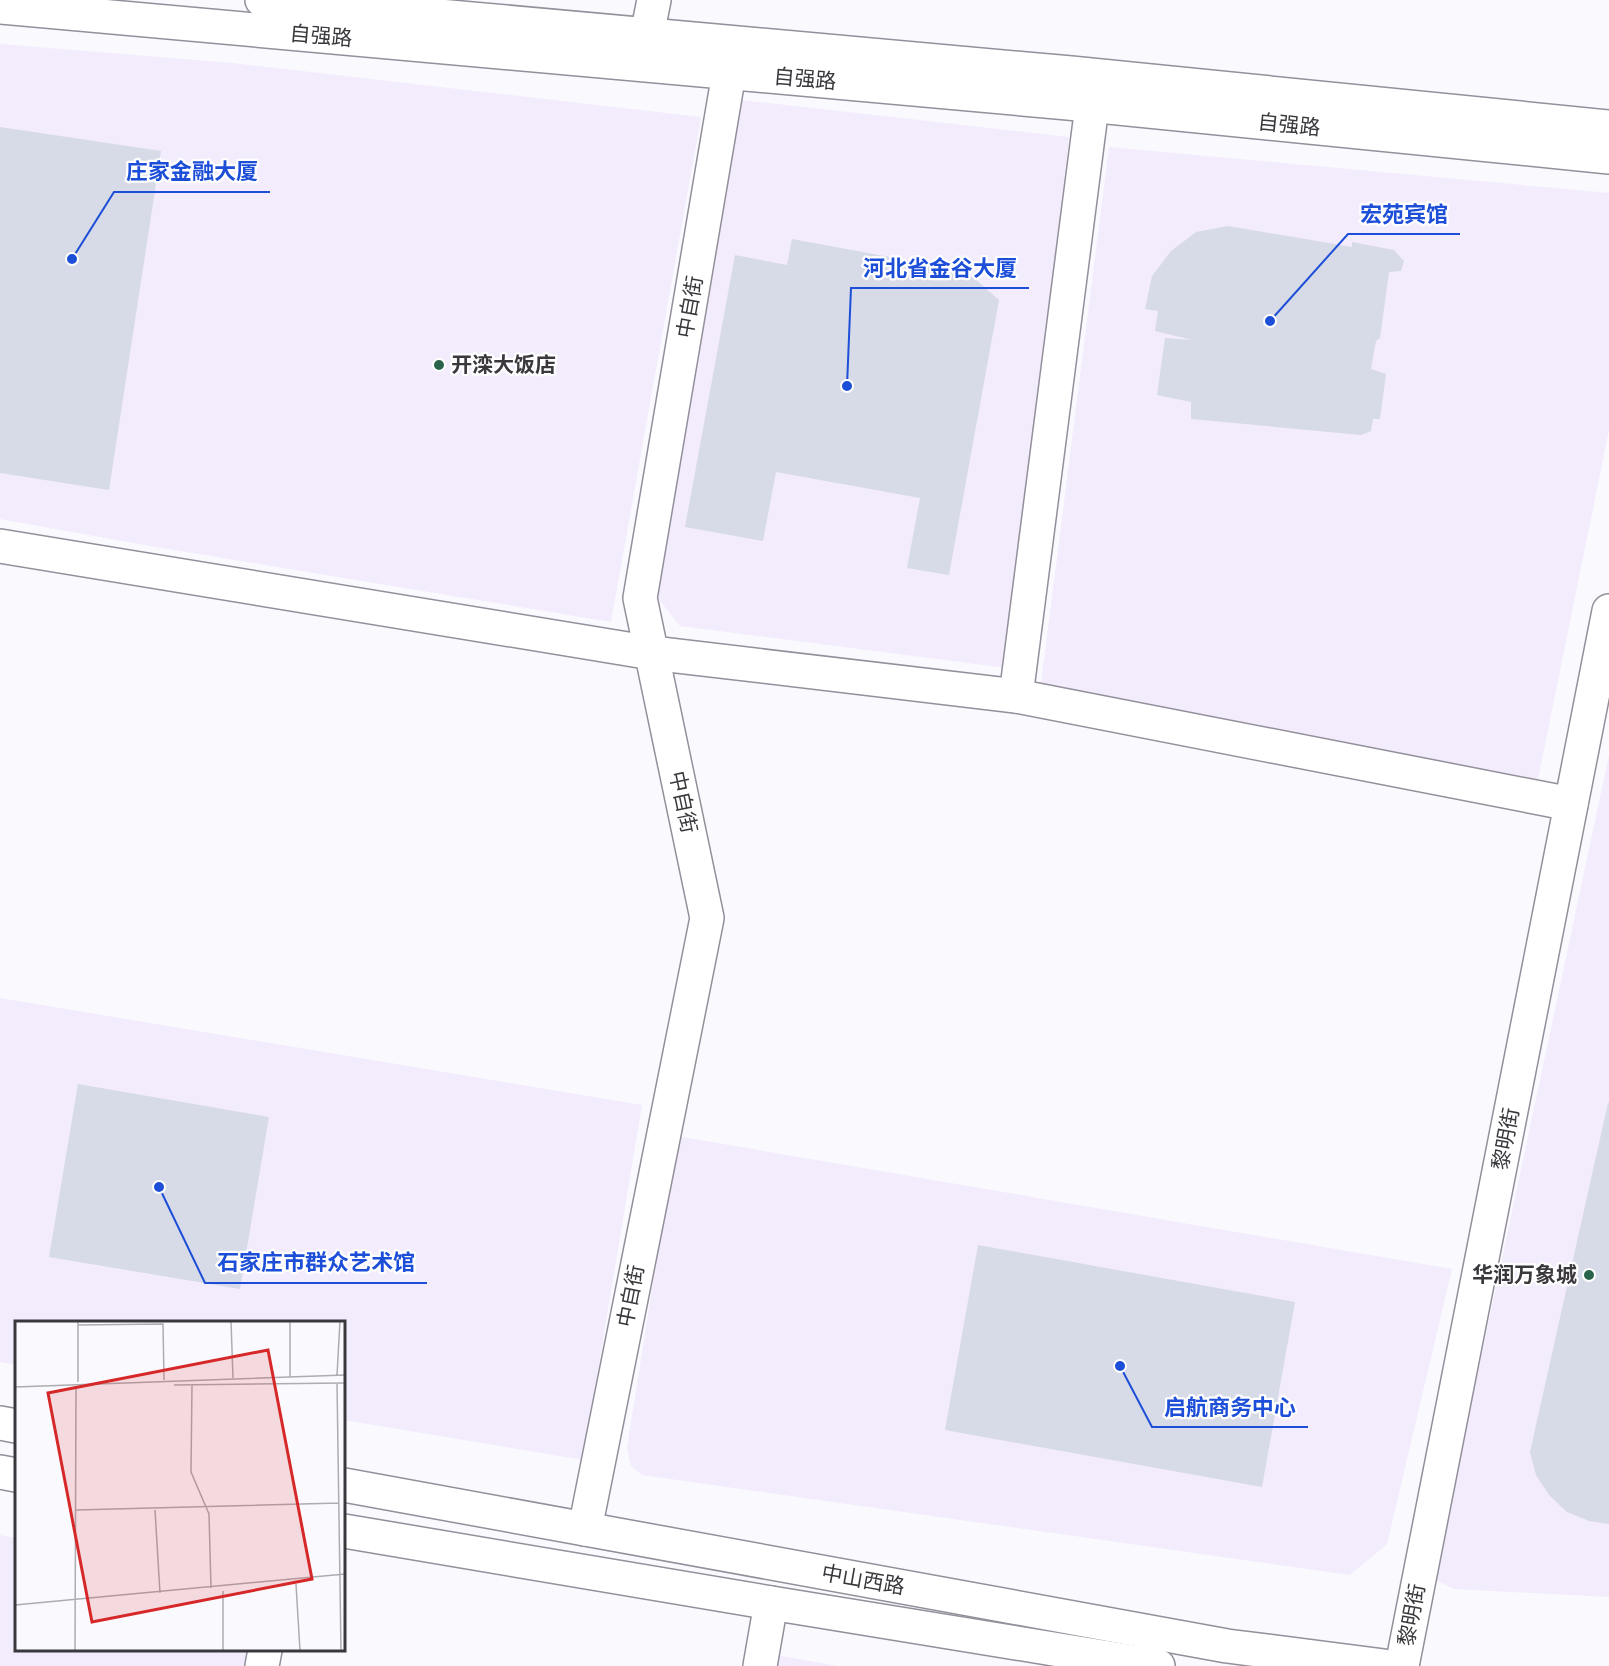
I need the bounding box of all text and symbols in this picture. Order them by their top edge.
street label: 自强路 [289,19,354,51]
street label: 自强路 [773,62,838,94]
street label: 自强路 [1256,108,1322,140]
callout: 庄家金融大厦 [114,152,270,192]
text: 庄家金融大厦 [126,157,258,185]
callout: 宏苑宾馆 [1348,194,1460,234]
text: 宏苑宾馆 [1360,200,1448,228]
callout: 河北省金谷大厦 [851,248,1029,288]
text: 河北省金谷大厦 [863,254,1017,282]
street label: 中自街 [671,274,707,340]
place label: 开滦大饭店 [451,351,556,377]
marker: 开滦大饭店 [432,358,446,372]
street label: 中自街 [665,768,703,835]
street label: 黎明街 [1486,1105,1524,1172]
callout: 石家庄市群众艺术馆 [205,1243,427,1283]
text: 石家庄市群众艺术馆 [217,1248,415,1276]
place label: 华润万象城 [1472,1261,1577,1287]
street label: 中自街 [611,1262,649,1329]
marker: 华润万象城 [1582,1268,1596,1282]
inset map [15,1321,345,1651]
callout: 启航商务中心 [1152,1387,1308,1427]
text: 启航商务中心 [1164,1393,1296,1421]
street label: 中山西路 [820,1559,907,1599]
street label: 黎明街 [1392,1581,1430,1648]

